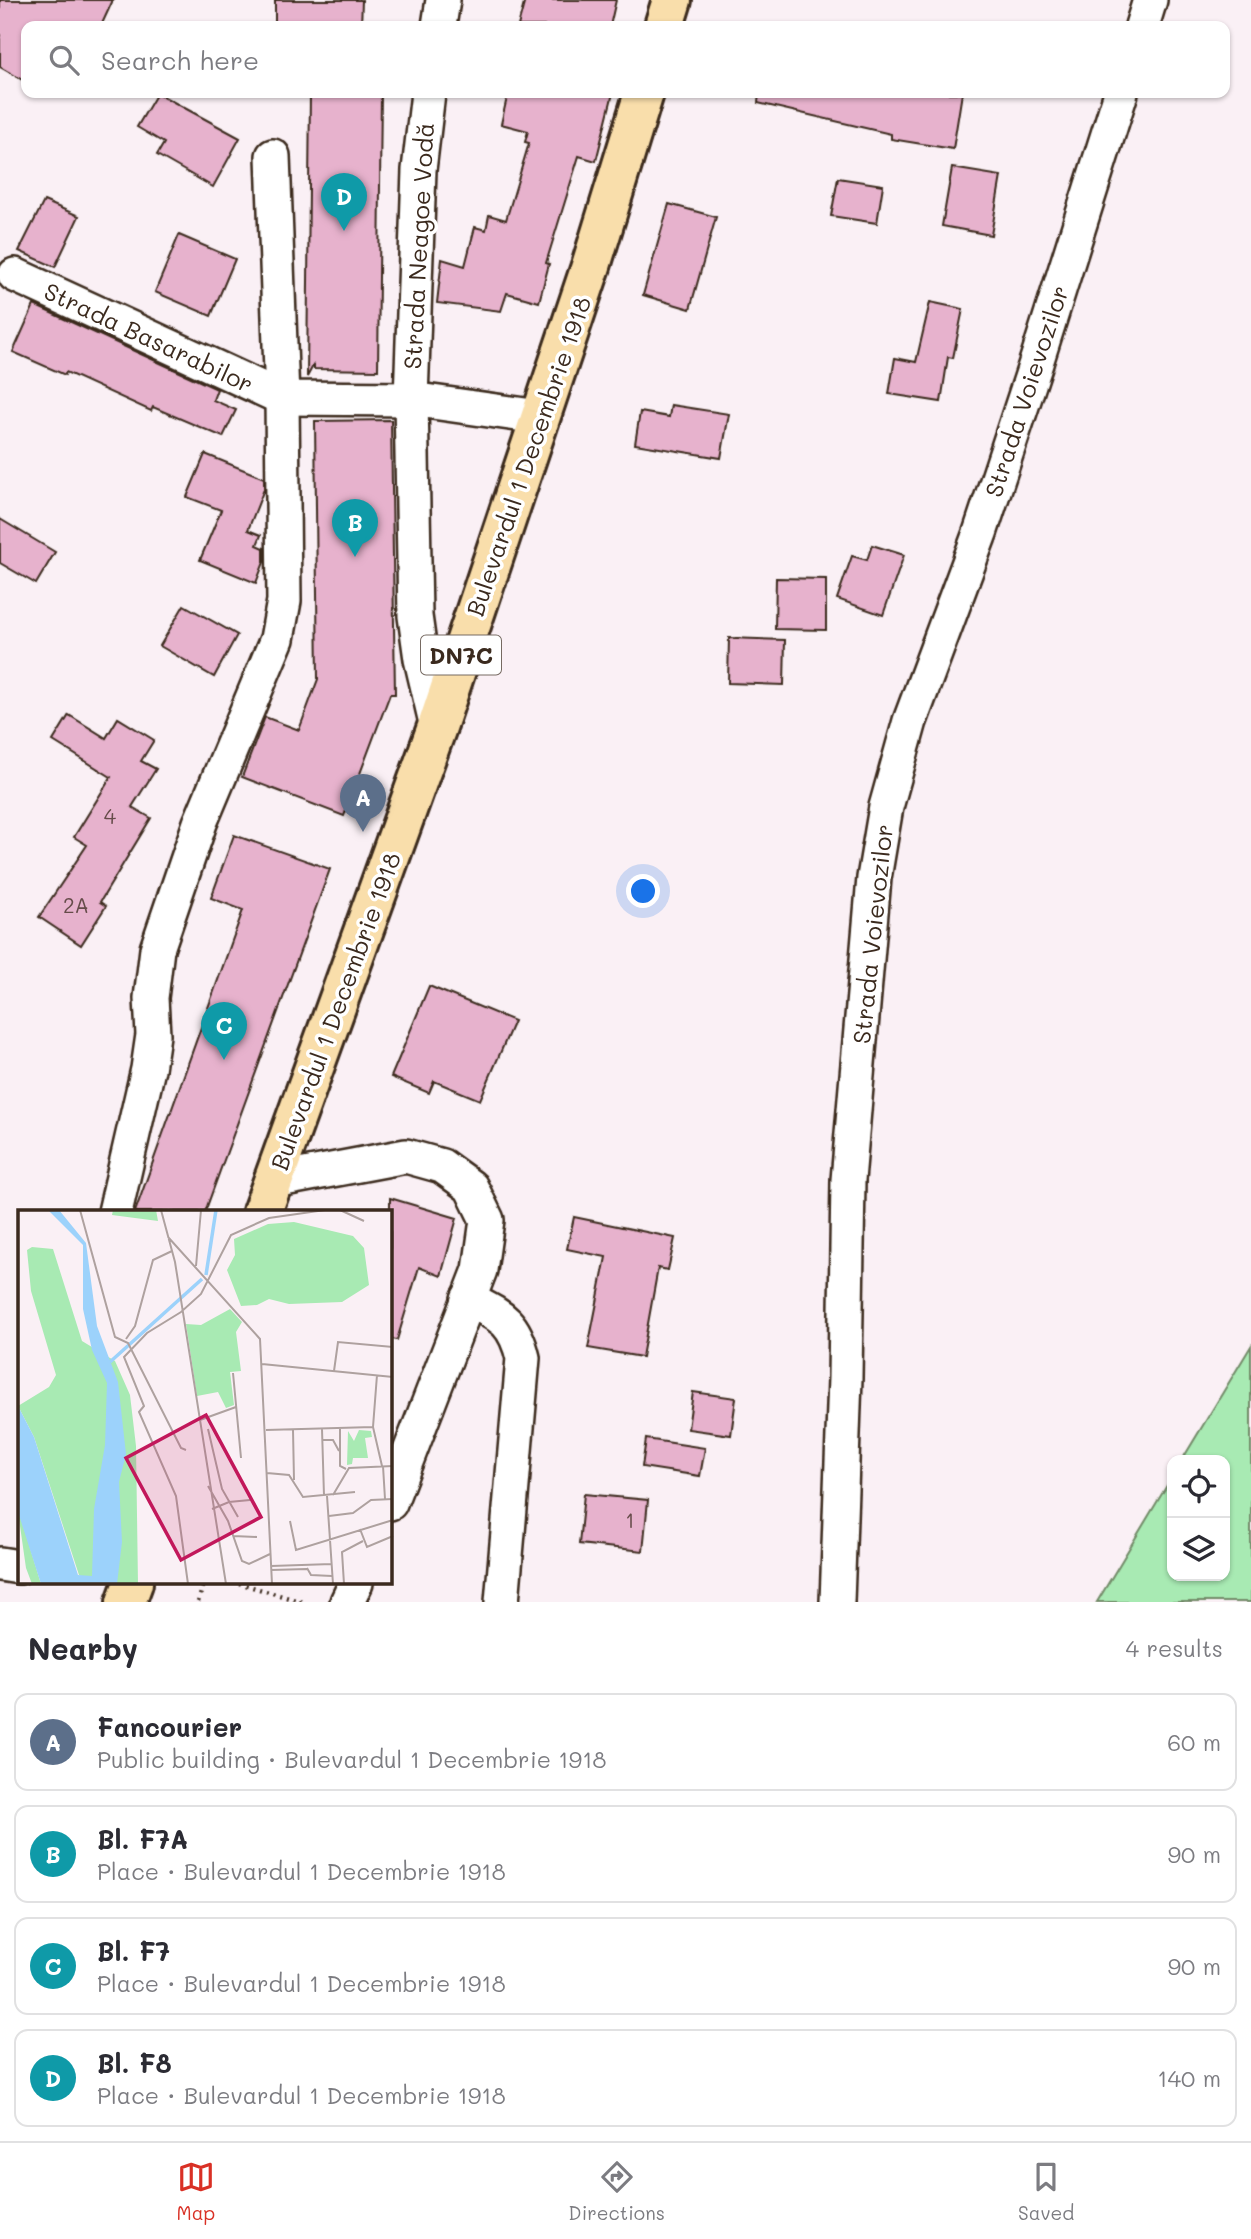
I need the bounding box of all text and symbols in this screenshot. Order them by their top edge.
search box [21,21,1230,98]
icon: search [45,41,83,79]
text: Search here [101,43,259,77]
street label: Strada Neagoe Vodă [396,122,440,370]
pin: D [321,173,367,231]
street label: Strada Basarabilor [39,275,259,399]
street label: Strada Voievozilor [977,281,1075,501]
street label: Bulevardul 1 Decembrie 1918 [459,292,597,620]
pin: B [332,499,378,557]
road number: DN7C [421,636,501,674]
pin: A [340,774,386,832]
house number: 4 [104,802,117,829]
street label: Strada Voievozilor [845,823,899,1045]
street label: Bulevardul 1 Decembrie 1918 [263,848,407,1174]
your location [626,874,660,908]
house number: 2A [63,891,89,918]
pin: C [201,1002,247,1060]
inset map [18,1210,392,1584]
map controls [1167,1455,1230,1581]
button: locate [1167,1455,1230,1518]
house number: 1 [625,1506,635,1533]
button: layers [1167,1518,1230,1581]
text: Nearby [28,1628,138,1668]
text: 4 results [1126,1633,1223,1663]
text: Fancourier [97,1710,242,1744]
text: A [45,1727,61,1757]
text: 60 m [1167,1727,1221,1757]
text: Public building · Bulevardul 1 Decembrie 1918 [97,1744,606,1774]
text: Bl. F7A [97,1822,188,1856]
text: B [45,1839,61,1869]
text: 90 m [1168,1839,1221,1869]
text: Place · Bulevardul 1 Decembrie 1918 [97,1856,506,1886]
text: Bl. F7 [97,1934,170,1968]
text: C [44,1951,62,1981]
text: 90 m [1168,1951,1221,1981]
text: Place · Bulevardul 1 Decembrie 1918 [97,1968,506,1998]
text: Bl. F8 [97,2046,172,2080]
text: D [45,2063,61,2093]
text: 140 m [1157,2063,1221,2093]
text: Place · Bulevardul 1 Decembrie 1918 [97,2080,506,2110]
tab: Map [177,2158,215,2225]
tab: Directions [568,2158,665,2225]
tab: Saved [1018,2158,1074,2225]

